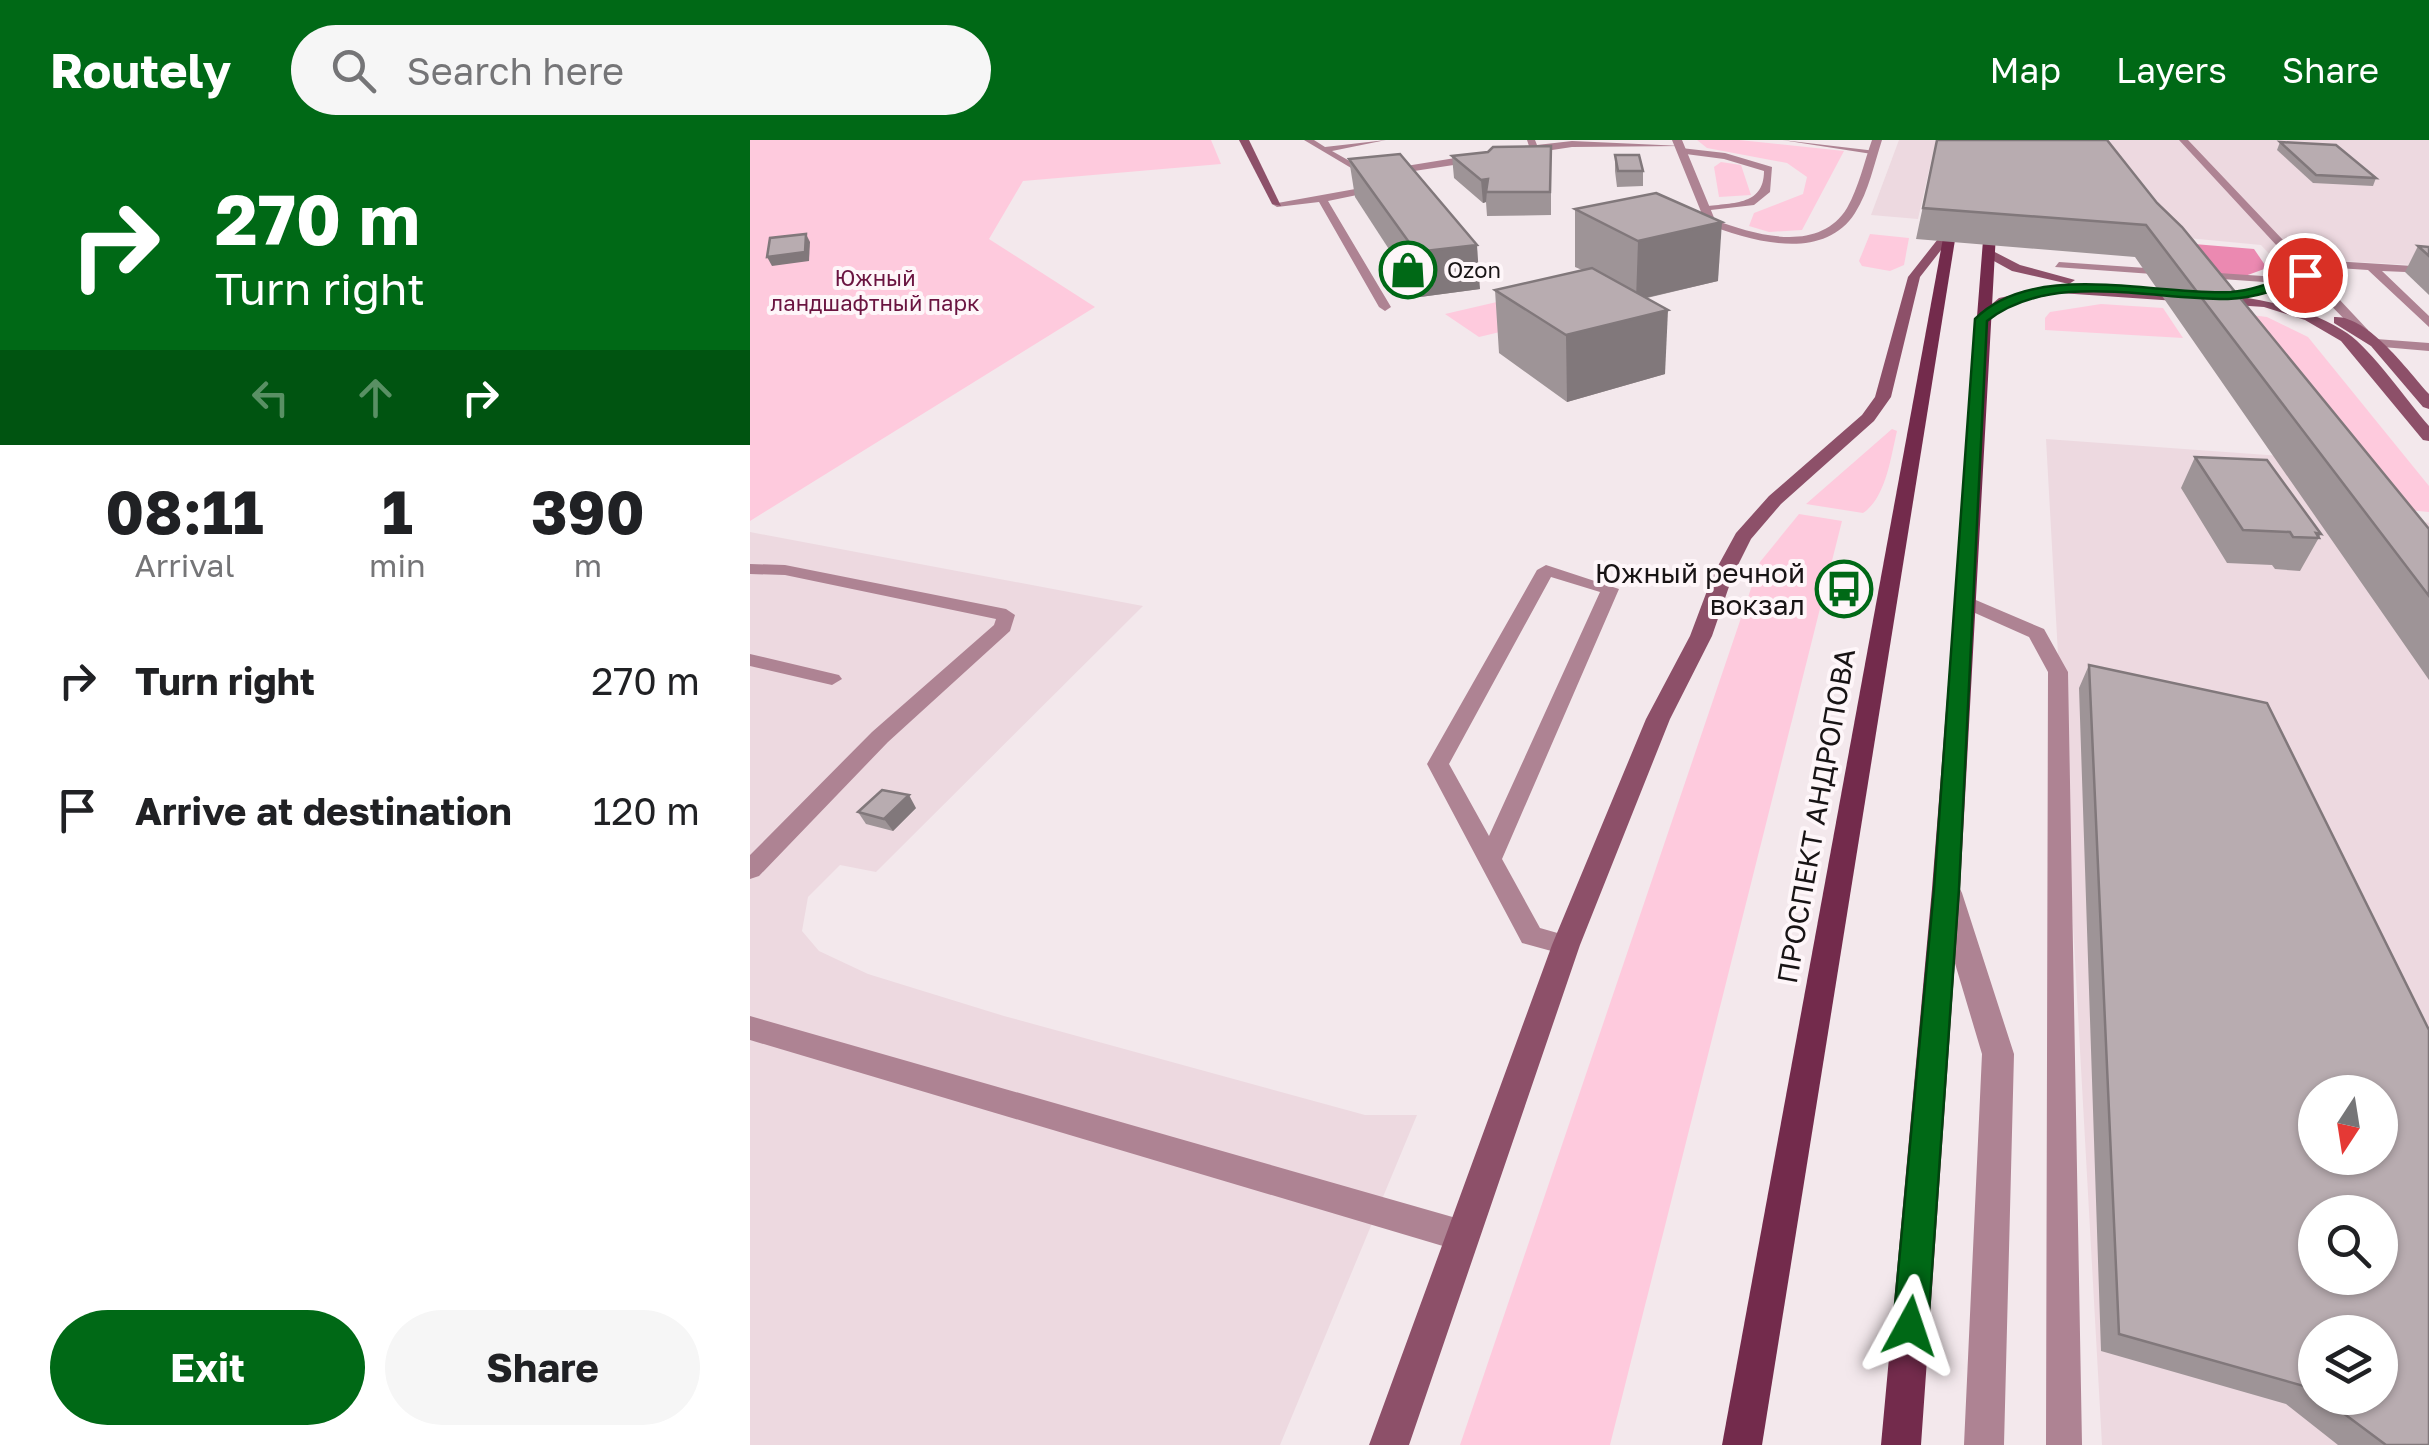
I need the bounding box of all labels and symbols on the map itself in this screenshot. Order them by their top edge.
pin [2263,233,2348,318]
shop icon: Ozon [1378,240,1438,300]
place label: Ozon [1447,256,1501,283]
park label: Южный ландшафтный парк [770,264,980,316]
place label: Южный речной вокзал [1595,556,1805,621]
bus stop icon: Южный речной вокзал [1814,559,1874,619]
street label: ПРОСПЕКТ АНДРОПОВА [1770,646,1861,986]
north arrow [2298,1075,2398,1175]
position arrow [1858,1274,1962,1378]

